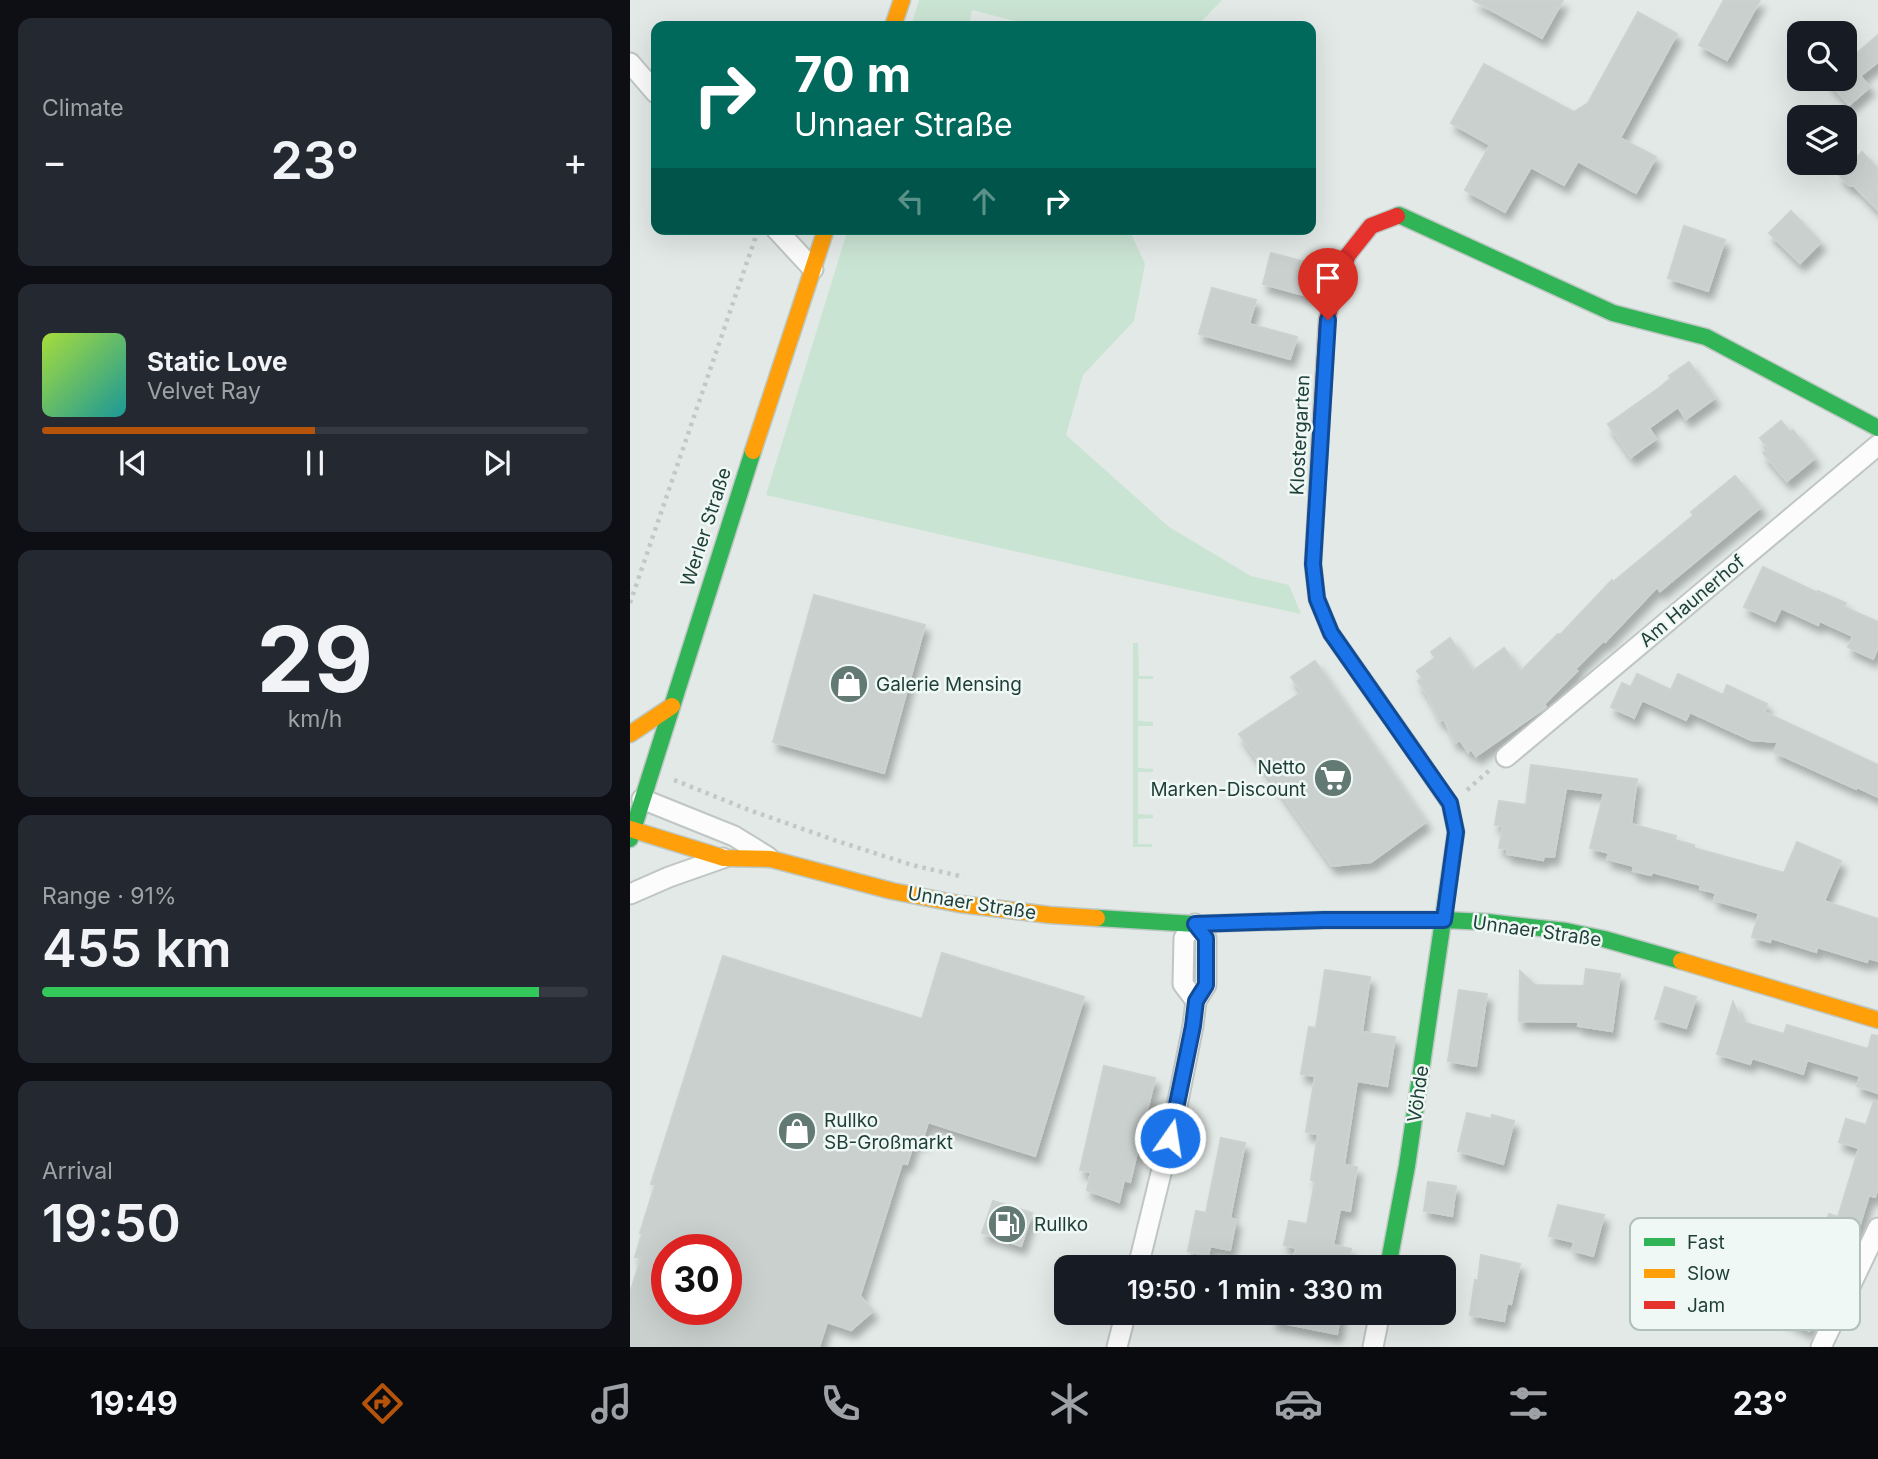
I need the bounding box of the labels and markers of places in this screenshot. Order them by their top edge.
pin [1298,248,1358,320]
shop icon: Galerie Mensing [828,663,870,705]
place label: Galerie Mensing [876,673,1022,696]
place label: Netto Marken-Discount [1150,756,1306,801]
supermarket icon: Netto Marken-Discount [1312,757,1354,799]
place label: Rullko SB-Großmarkt [824,1109,953,1154]
shop icon: Rullko SB-Großmarkt [776,1110,818,1152]
fuel station icon: Rullko [986,1203,1028,1245]
place label: Rullko [1034,1213,1088,1236]

